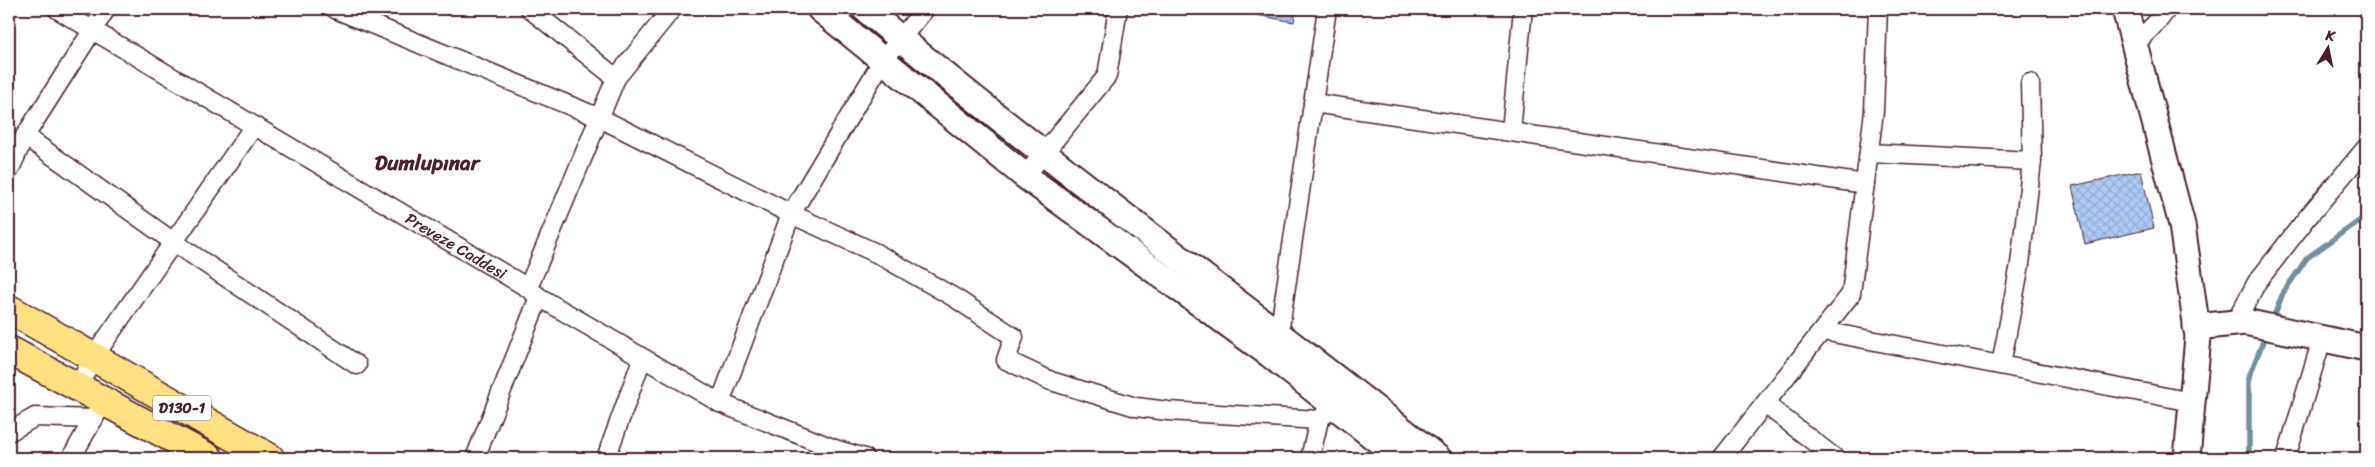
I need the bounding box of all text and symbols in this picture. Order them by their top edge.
north arrow [2302,22,2352,72]
text: K [2323,22,2338,49]
district label: Dumlupınar [375,144,482,182]
street label: Preveze Caddesi [400,204,513,287]
road number: D130-1 [153,396,211,420]

